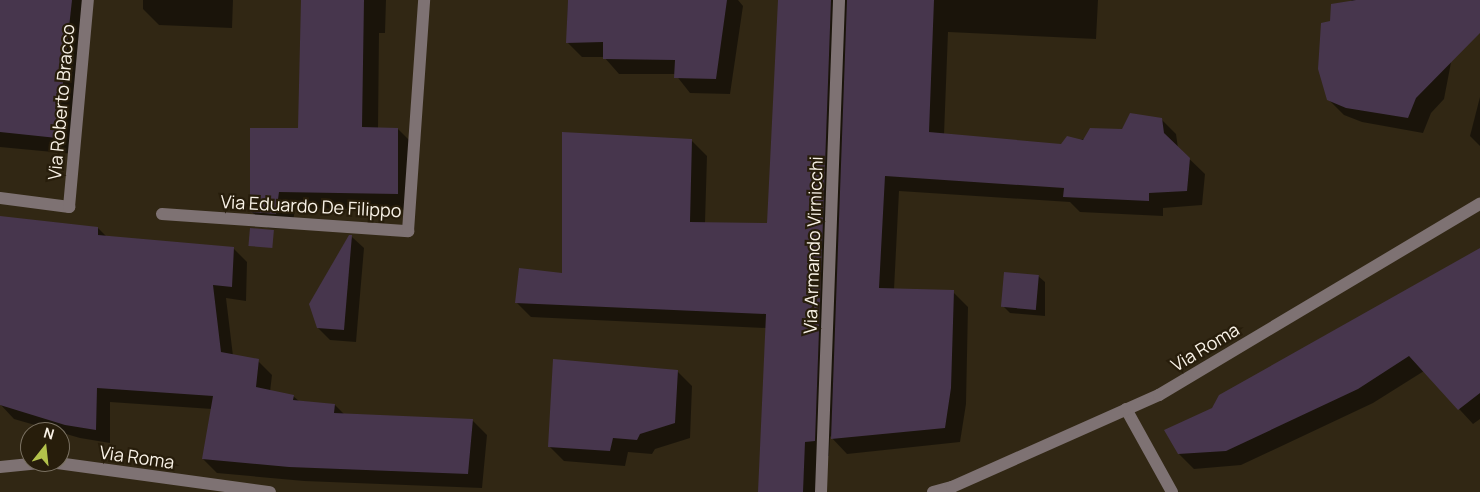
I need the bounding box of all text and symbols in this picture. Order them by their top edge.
street label: Via Roberto Bracco [43,23,79,181]
street label: Via Armando Virnicchi [799,156,827,334]
street label: Via Eduardo De Filippo [220,190,402,222]
street label: Via Roma [1167,318,1243,376]
north arrow [20,422,70,472]
text: N [42,423,56,444]
street label: Via Roma [98,441,176,473]

